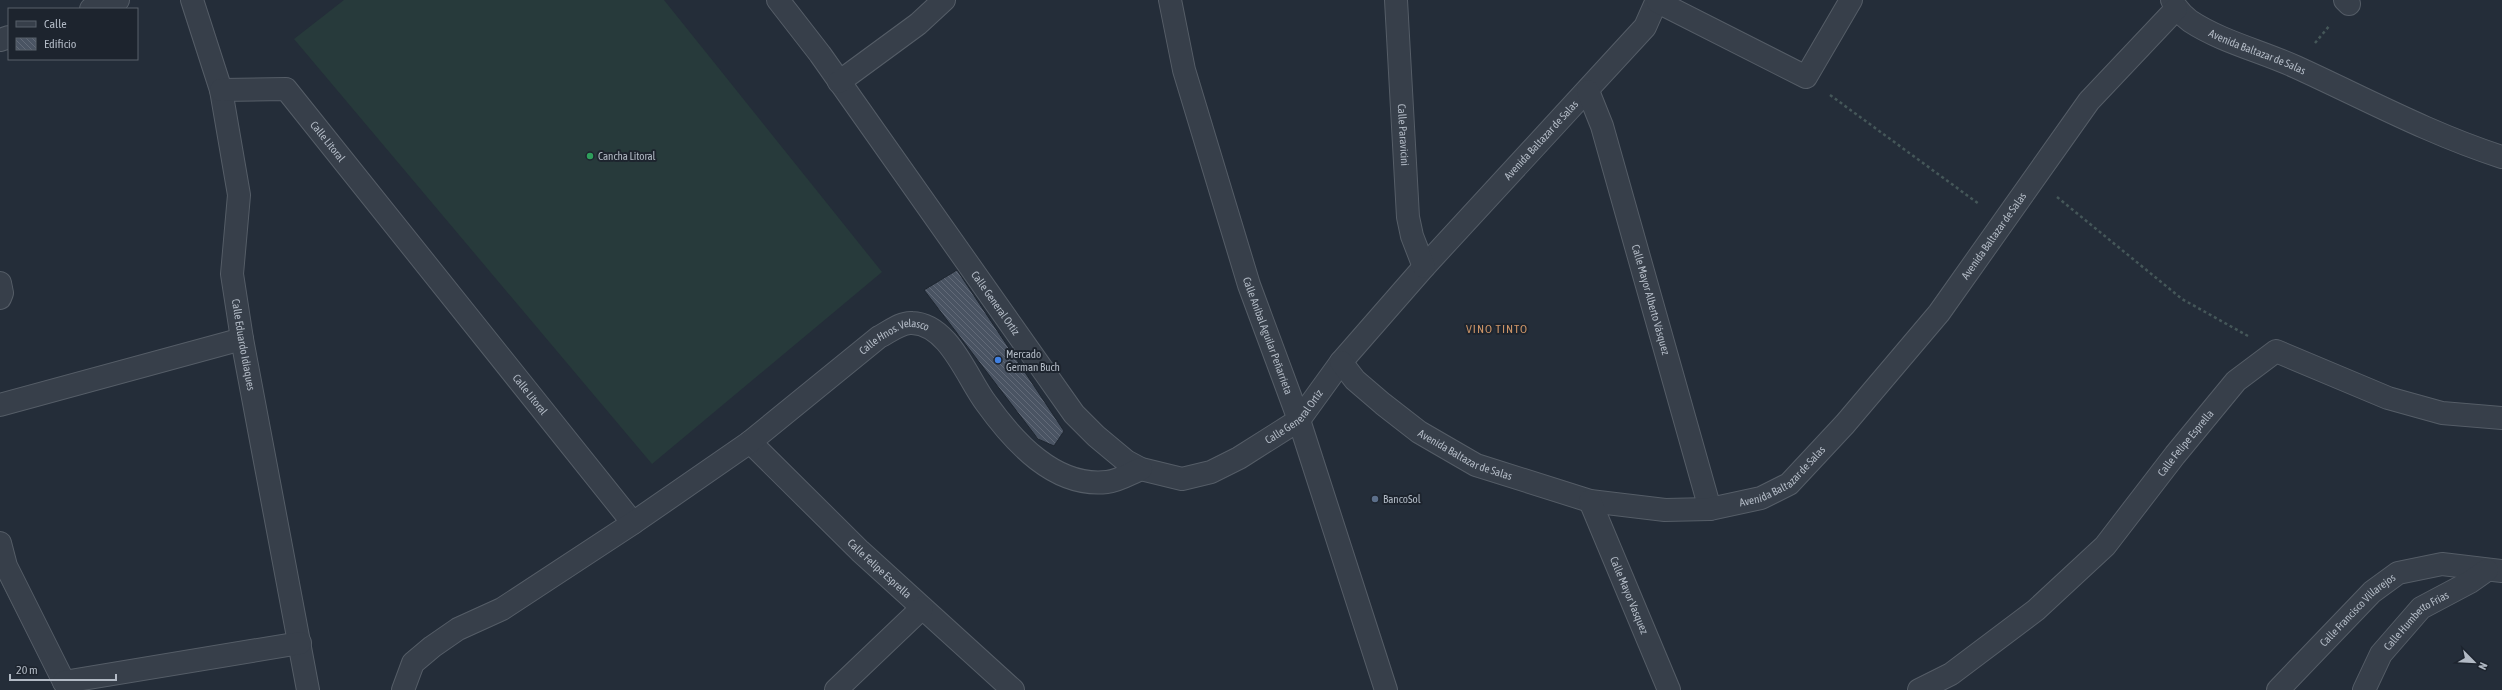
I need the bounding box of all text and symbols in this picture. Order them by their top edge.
legend [8,8,138,60]
text: Calle [44,17,67,31]
street label: Avenida Baltazar de Salas [2207,27,2308,77]
text: Edificio [44,37,77,51]
street label: Avenida Baltazar de Salas [1502,98,1581,182]
street label: Calle Paravicini [1396,103,1411,166]
street label: Calle Litoral [308,119,348,164]
place label: Cancha Litoral [598,150,656,162]
marker: Cancha Litoral [585,151,595,161]
street label: Avenida Baltazar de Salas [1959,190,2029,281]
street label: Calle Mayor Alberto Vásquez [1630,243,1672,356]
street label: Calle General Ortiz [969,269,1022,337]
street label: Calle Anibal Aguilar Peñarrieta [1241,275,1295,396]
street label: Calle Eduardo Idiaques [230,298,258,392]
street label: Calle Hnos. Velasco [857,317,931,357]
district label: VINO TINTO [1466,322,1528,336]
place label: Mercado German Buch [1006,348,1060,373]
marker: Mercado German Buch [993,355,1003,365]
street label: Calle Litoral [510,372,550,417]
street label: Calle General Ortiz [1263,387,1325,446]
street label: Calle Felipe Esprella [2155,407,2216,478]
street label: Avenida Baltazar de Salas [1416,427,1514,482]
street label: Avenida Baltazar de Salas [1738,443,1828,509]
place label: BancoSol [1383,493,1421,505]
marker: BancoSol [1370,494,1380,504]
street label: Calle Felipe Esprella [845,536,914,601]
street label: Calle Mayor Vasquez [1608,555,1651,636]
street label: Calle Francisco Villarejos [2317,571,2398,649]
street label: Calle Humberto Frias [2381,588,2451,653]
north arrow [2454,642,2494,682]
scale bar [10,656,116,682]
text: N [2476,661,2490,671]
text: 20 m [16,663,38,677]

